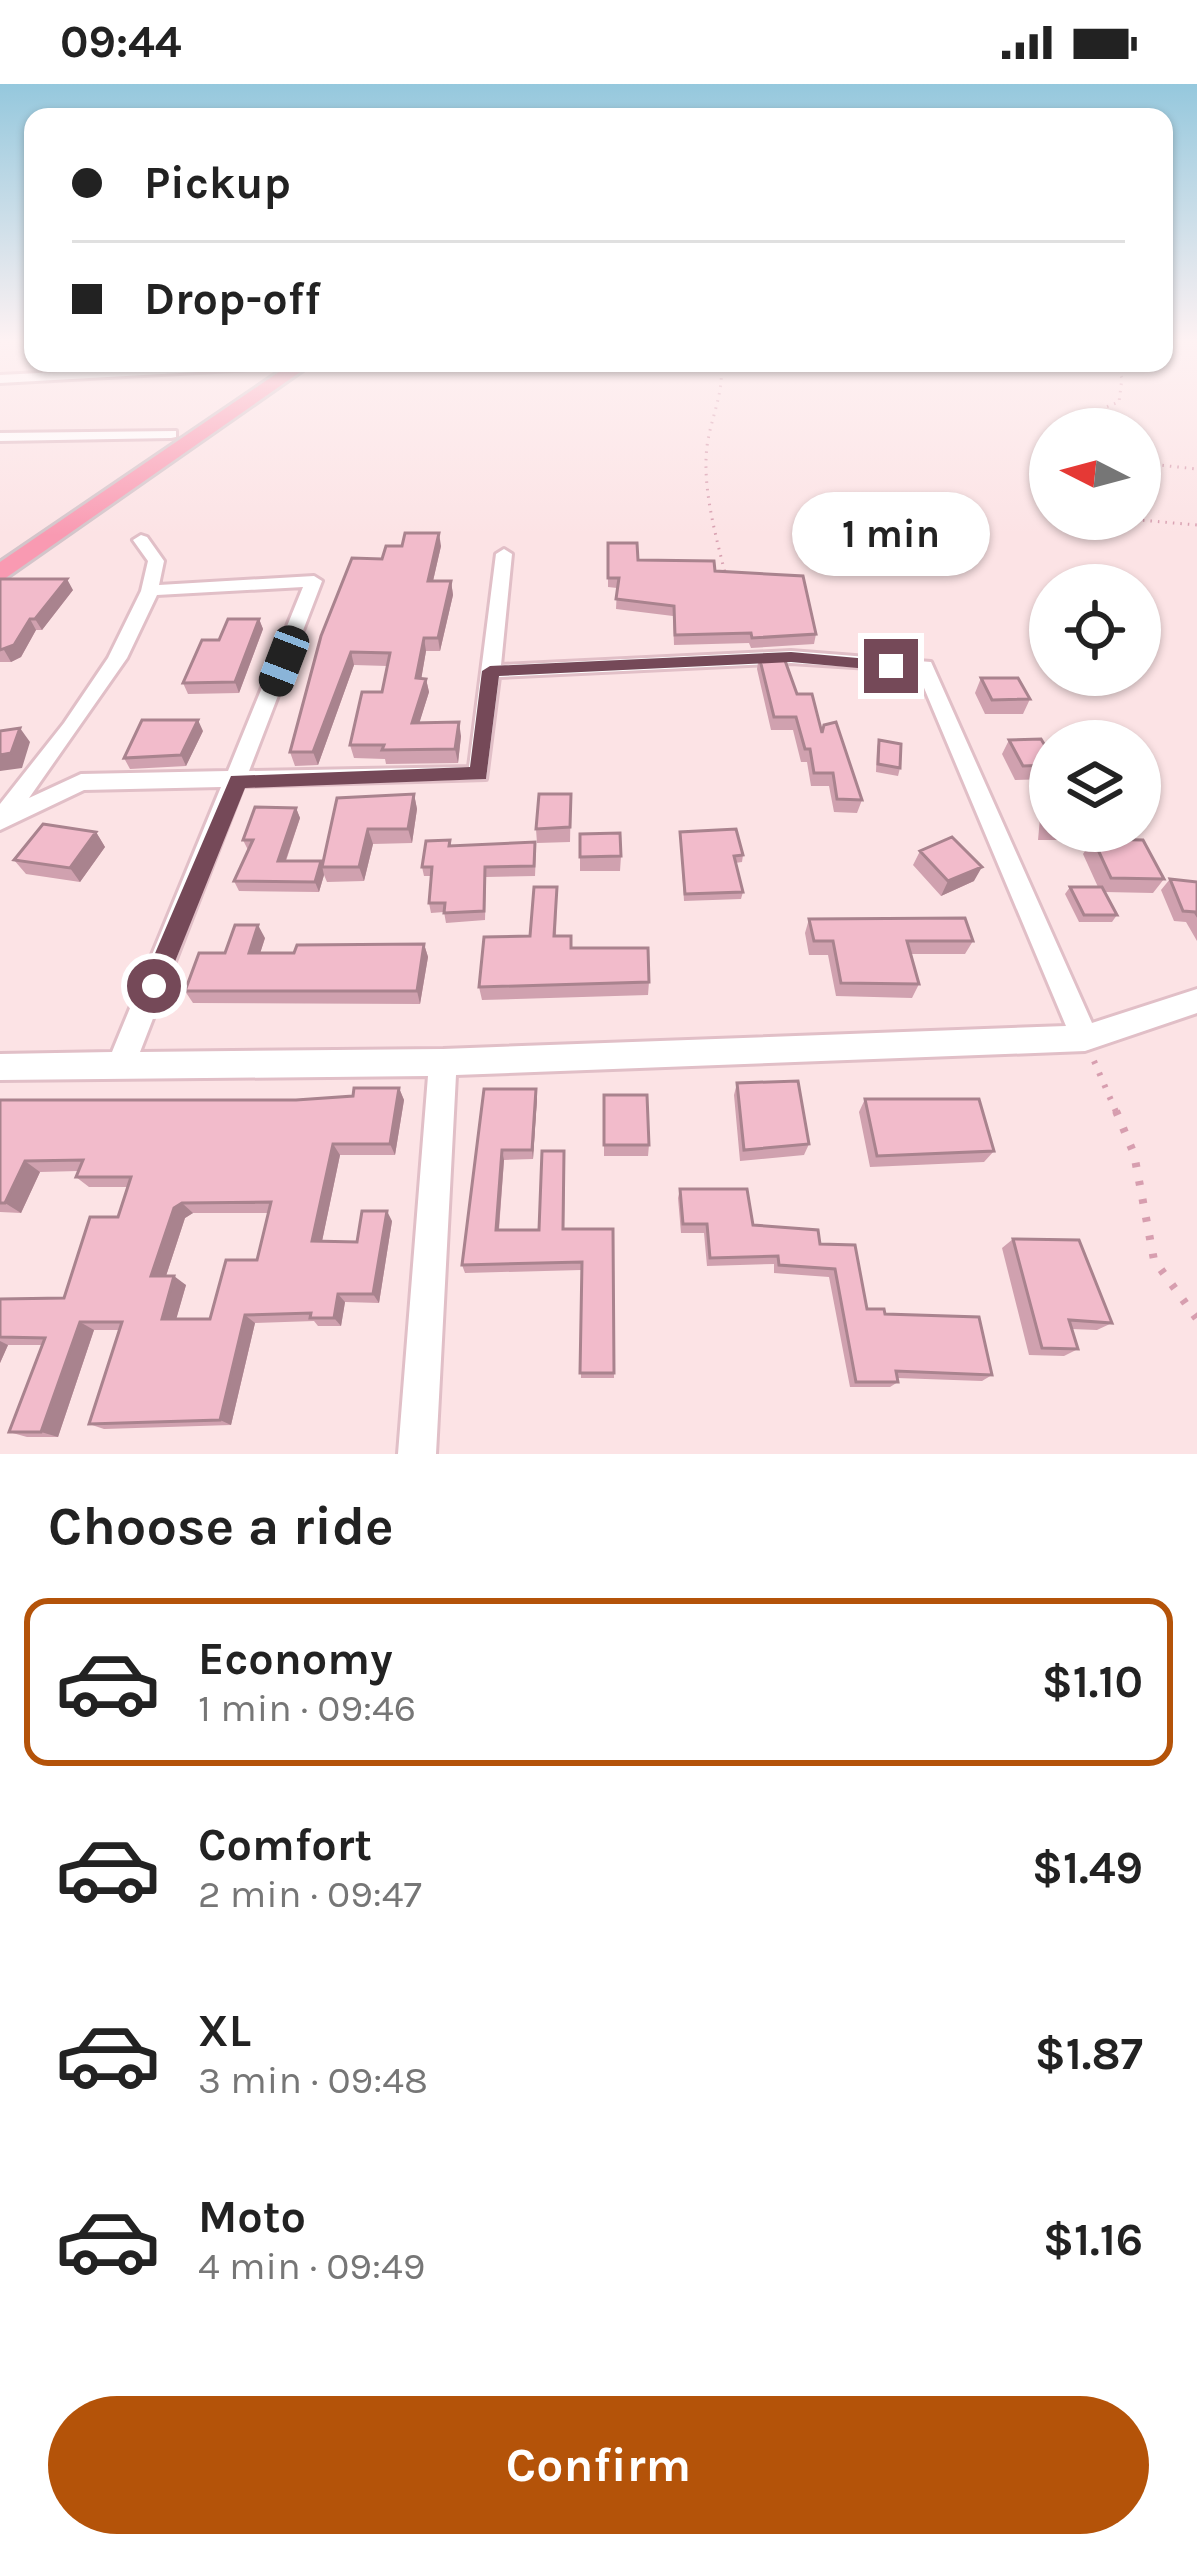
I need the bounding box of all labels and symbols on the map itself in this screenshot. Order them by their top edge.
north arrow [1029,408,1161,540]
callout: 1 min [792,492,990,576]
car [254,621,314,701]
route end [864,639,918,693]
route start [127,959,181,1013]

